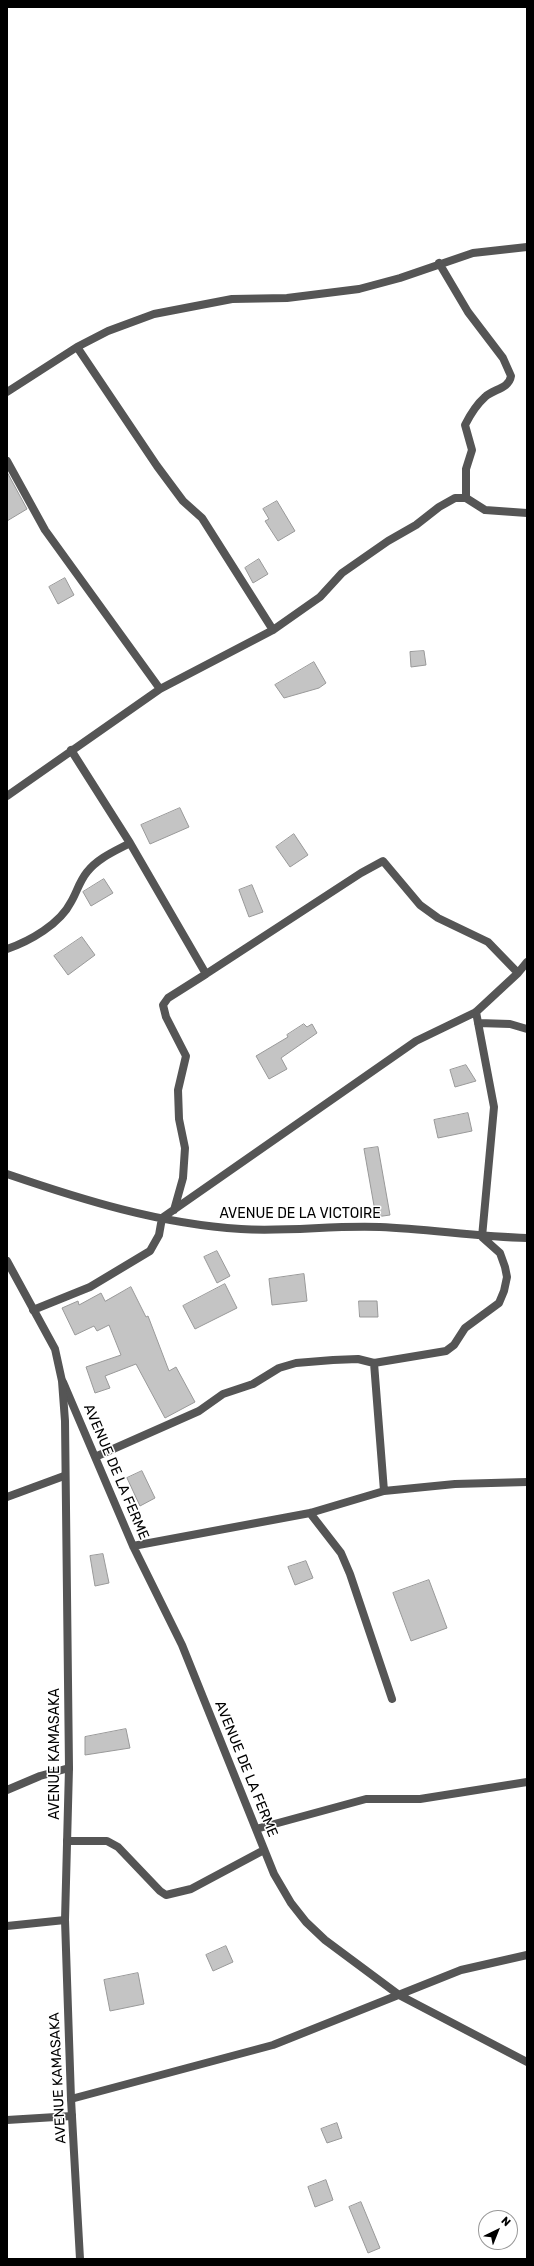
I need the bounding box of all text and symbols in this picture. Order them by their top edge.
street label: AVENUE DE LA VICTOIRE [219,1206,381,1222]
street label: AVENUE DE LA FERME [80,1402,152,1542]
street label: AVENUE KAMASAKA [47,1688,63,1820]
street label: AVENUE DE LA FERME [211,1698,281,1840]
street label: AVENUE KAMASAKA [46,2012,70,2144]
north arrow [478,2210,518,2250]
text: N [499,2214,513,2229]

